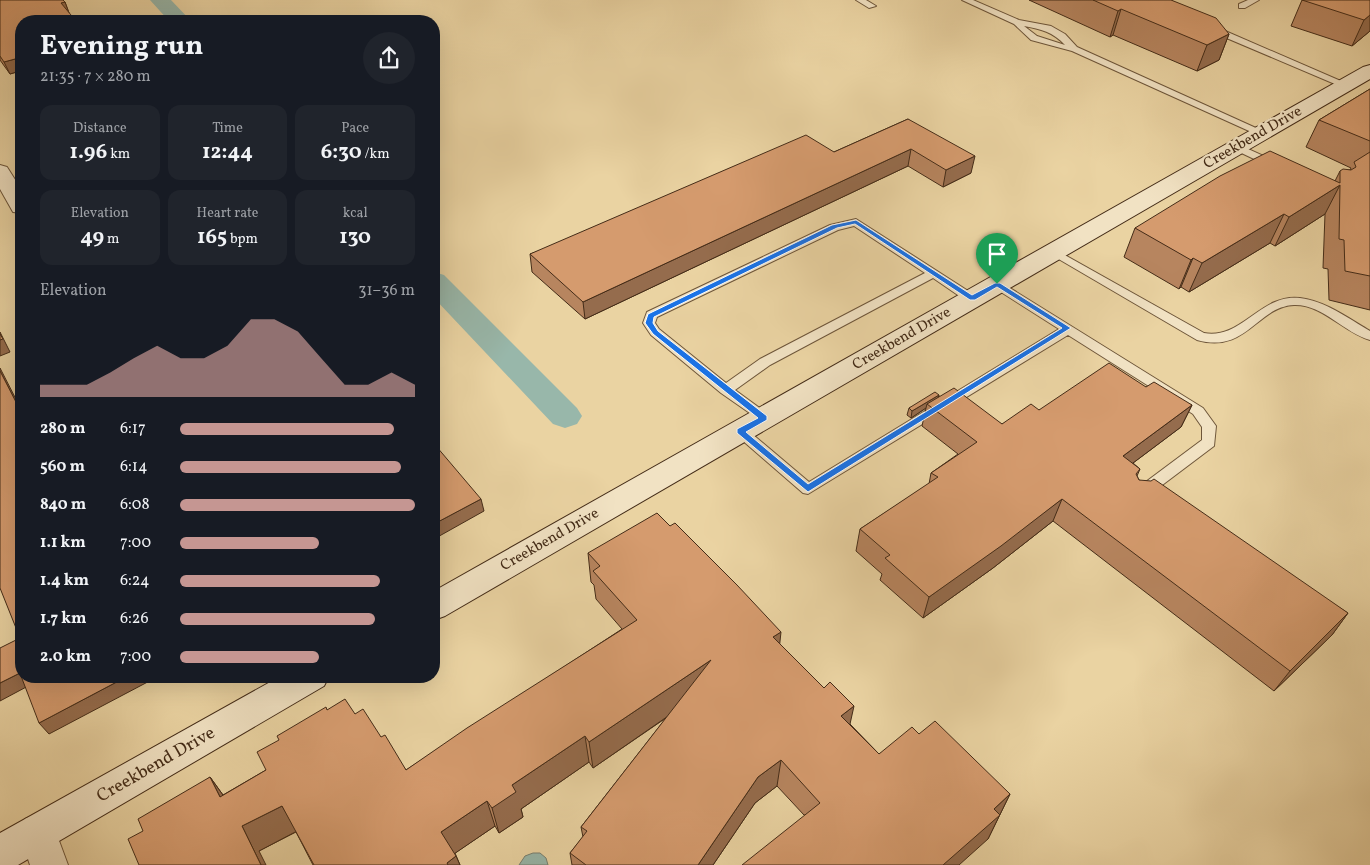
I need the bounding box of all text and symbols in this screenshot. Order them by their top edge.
text: Evening run [40,27,204,66]
button: share [363,32,415,84]
text: 21:35 · 7 × 280 m [40,66,151,88]
street label: Creekbend Drive [1200,101,1306,175]
text: Distance [73,119,127,138]
text: Time [212,119,243,138]
text: Pace [341,119,369,138]
text: 1.96 [69,138,107,167]
text: 12:44 [202,138,253,167]
text: 6:30 [321,138,362,167]
text: km [107,145,130,164]
text: /km [362,145,390,164]
text: Elevation [71,204,129,223]
text: Heart rate [197,204,258,223]
text: kcal [343,204,368,223]
text: 49 [80,223,104,252]
text: 165 [197,223,227,252]
text: 130 [339,223,371,252]
text: m [104,230,119,249]
text: bpm [227,230,258,249]
pin [976,233,1018,284]
icon: arrive [983,240,1011,268]
text: Elevation [40,280,107,302]
text: 31–36 m [358,280,415,302]
street label: Creekbend Drive [849,302,955,376]
text: 280 m [40,418,86,440]
text: 6:17 [120,418,146,440]
text: 560 m [40,456,85,478]
text: 6:14 [120,456,148,478]
text: 840 m [40,494,86,516]
text: 6:08 [120,494,150,516]
street label: Creekbend Drive [497,503,603,577]
text: 1.1 km [40,532,86,554]
text: 7:00 [120,532,151,554]
text: 1.4 km [40,570,89,592]
text: 6:24 [120,570,150,592]
text: 1.7 km [40,608,87,630]
text: 6:26 [120,608,149,630]
text: 2.0 km [40,646,91,668]
text: 7:00 [120,646,151,668]
street label: Creekbend Drive [92,721,220,809]

